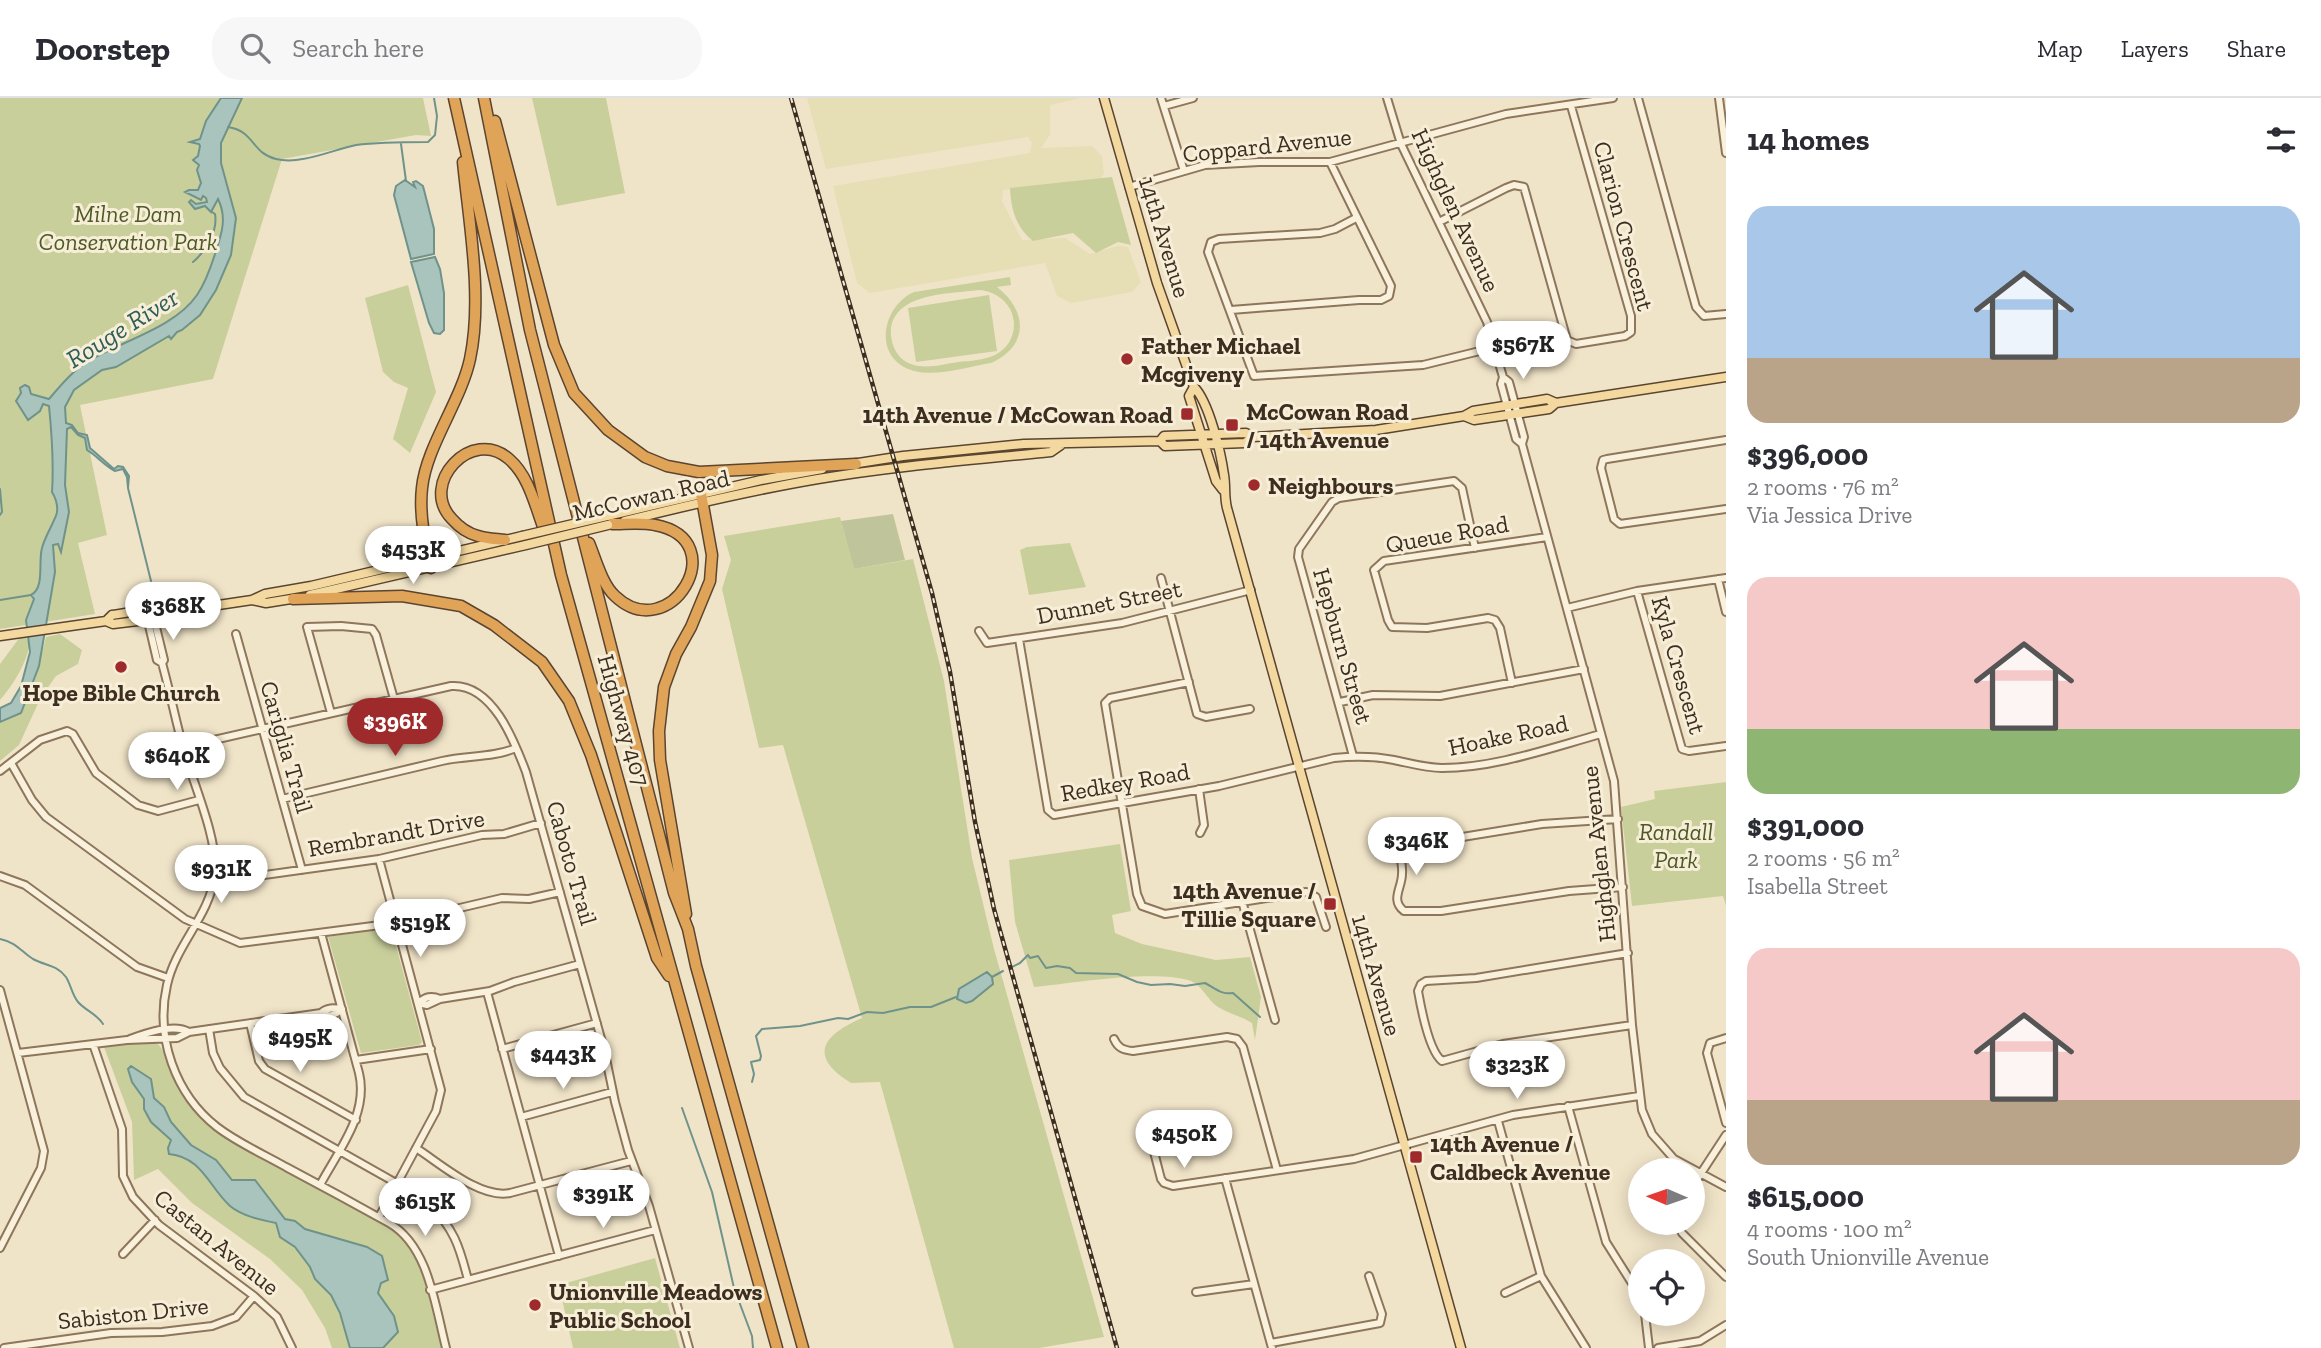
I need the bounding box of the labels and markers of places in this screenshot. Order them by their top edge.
pin: $567K [1474,322,1572,381]
place label: Father Michael Mcgiveny [1141,331,1301,388]
marker: Father Michael Mcgiveny [1119,351,1135,367]
place label: McCowan Road / 14th Avenue [1246,397,1409,454]
place label: 14th Avenue / McCowan Road [863,400,1173,429]
marker: 14th Avenue / McCowan Road [1179,406,1195,422]
marker: McCowan Road / 14th Avenue [1224,417,1240,433]
place label: Neighbours [1268,471,1393,500]
marker: Neighbours [1246,477,1262,493]
pin: $453K [364,526,462,586]
pin: $368K [124,582,222,642]
marker: Hope Bible Church [113,659,129,675]
place label: Hope Bible Church [22,678,220,707]
pin: $396K [346,698,444,758]
pin: $640K [128,732,226,792]
pin: $346K [1367,818,1465,877]
pin: $931K [172,846,270,905]
place label: 14th Avenue / Tillie Square [1173,876,1316,933]
marker: 14th Avenue / Tillie Square [1322,896,1338,912]
pin: $519K [371,900,469,959]
pin: $495K [251,1014,349,1074]
pin: $443K [514,1032,612,1091]
pin: $323K [1468,1042,1566,1101]
pin: $450K [1135,1110,1233,1170]
place label: 14th Avenue / Caldbeck Avenue [1430,1129,1611,1186]
marker: 14th Avenue / Caldbeck Avenue [1408,1149,1424,1165]
pin: $391K [554,1170,652,1230]
pin: $615K [376,1178,474,1238]
place label: Unionville Meadows Public School [549,1277,763,1334]
marker: Unionville Meadows Public School [527,1297,543,1313]

